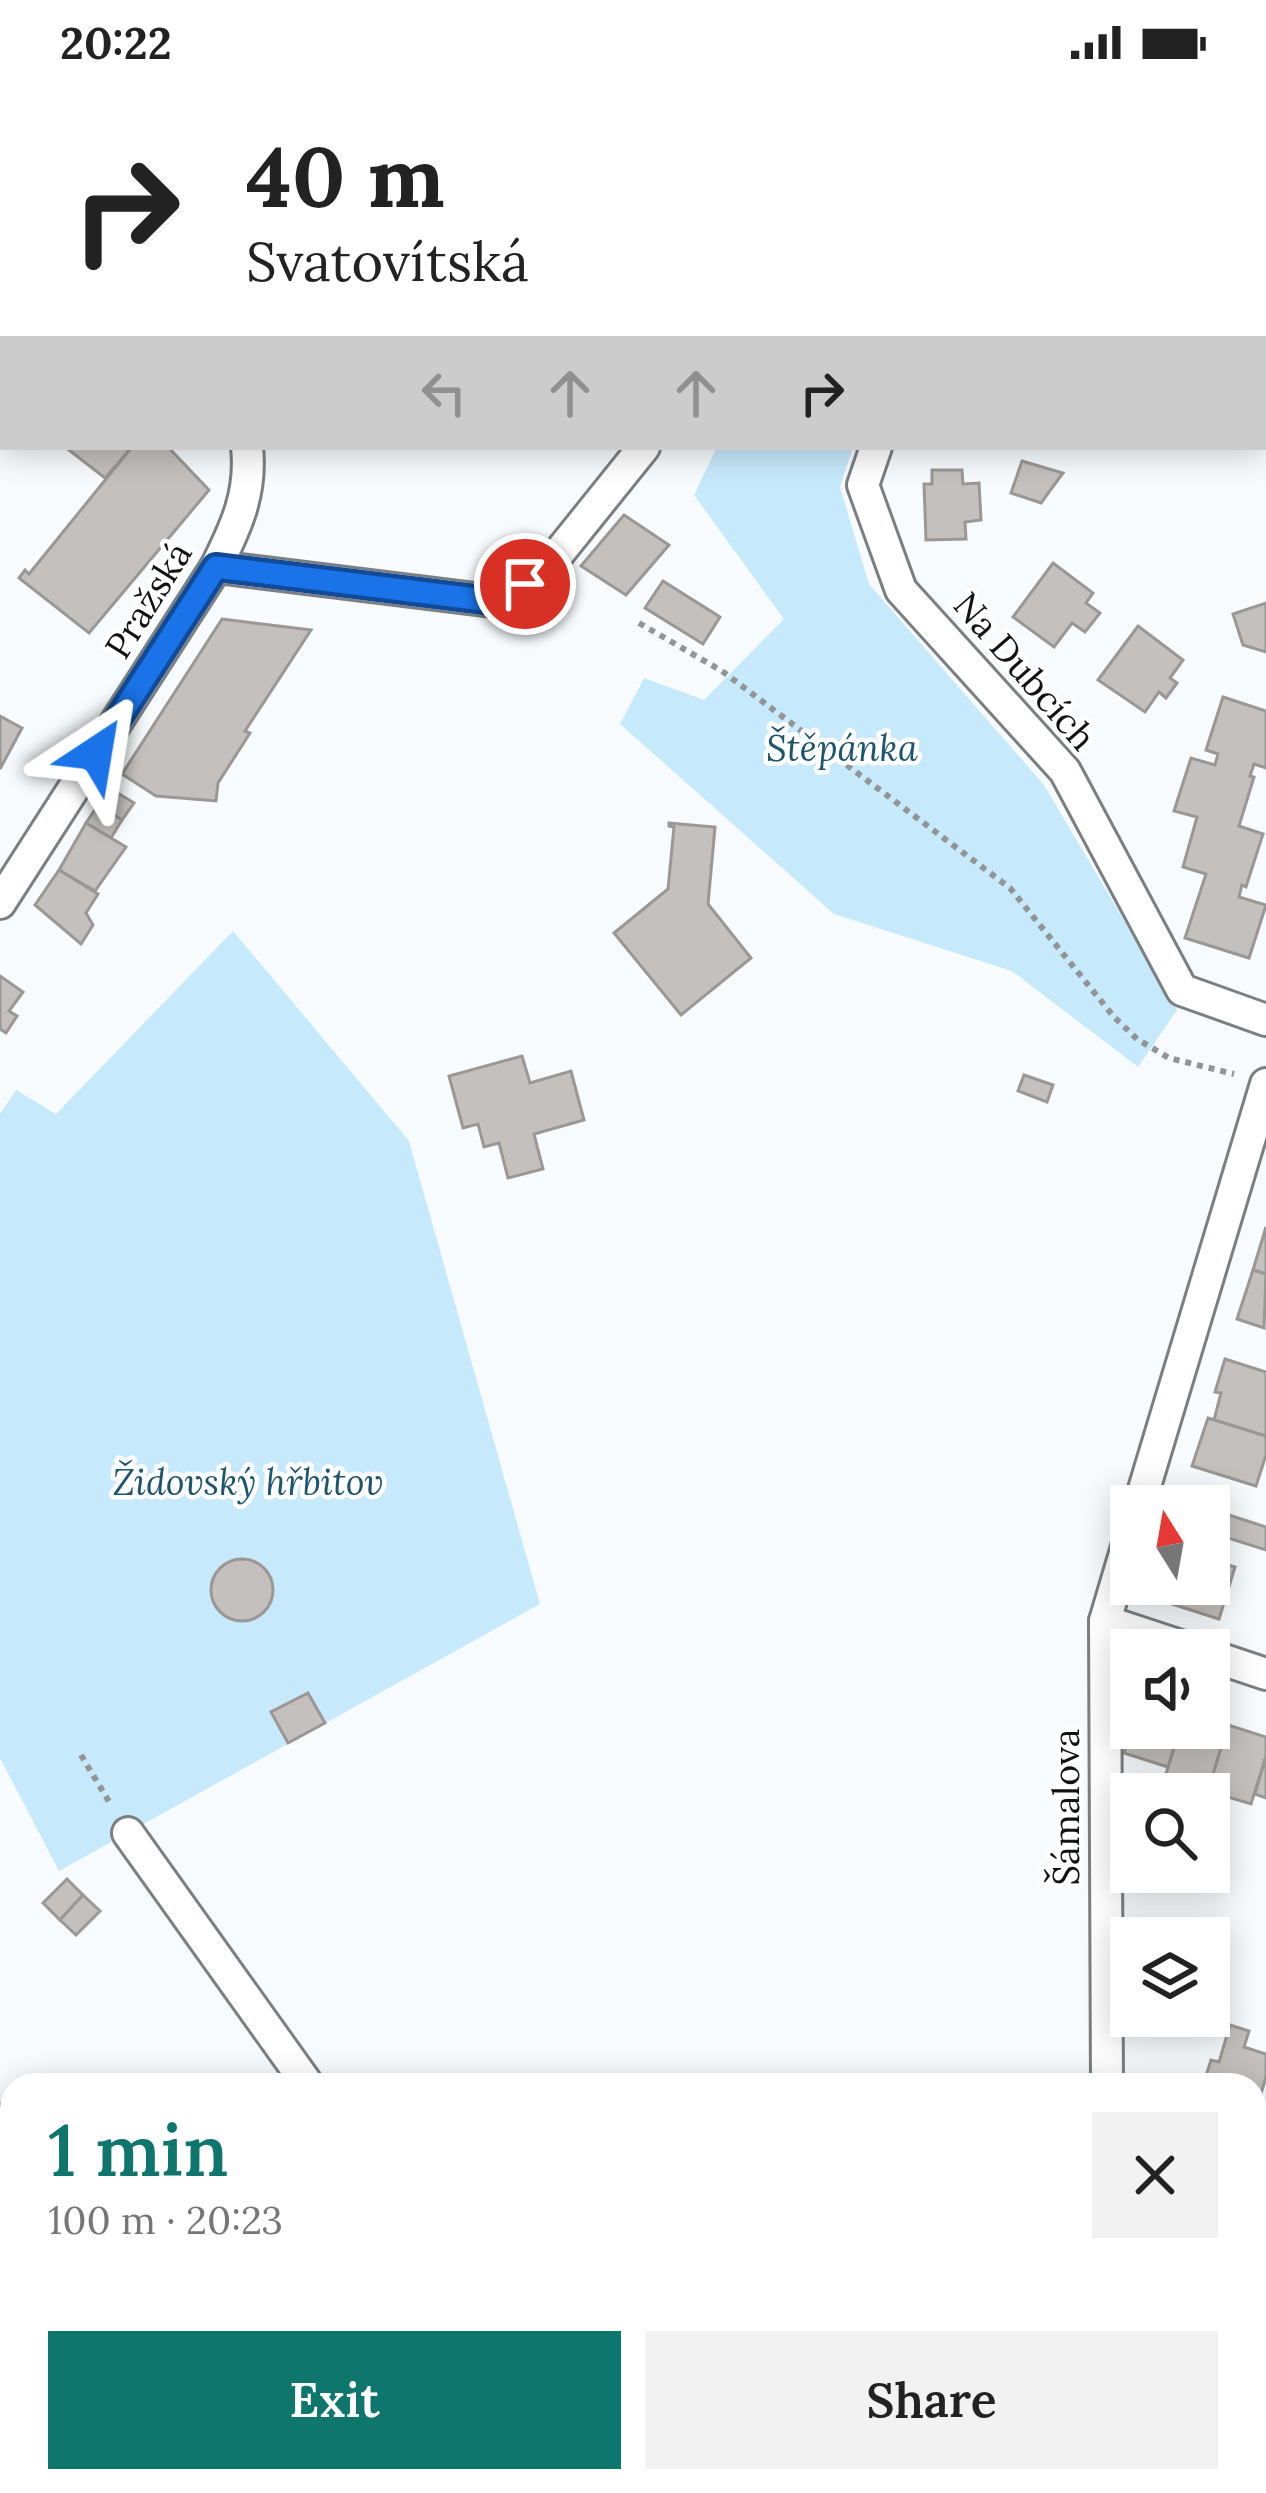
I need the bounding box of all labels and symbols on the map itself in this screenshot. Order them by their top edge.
street label: Pražská [94,533,202,667]
pin [474,533,576,635]
street label: Na Dubcích [944,582,1106,760]
position arrow [33,690,159,816]
park label: Štěpánka [766,725,918,771]
park label: Židovský hřbitov [113,1459,383,1505]
north arrow [1110,1485,1230,1605]
street label: Šámalova [1043,1729,1089,1885]

